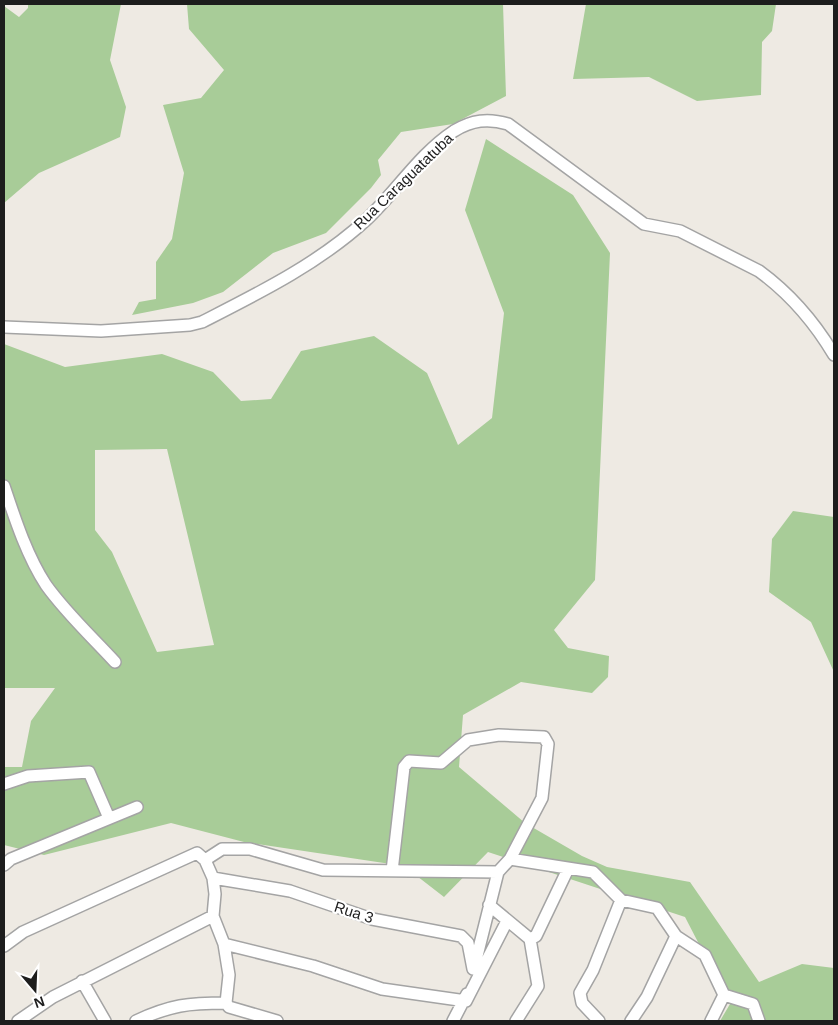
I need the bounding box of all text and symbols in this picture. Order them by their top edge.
street label: Rua Caraguatatuba [350,129,456,233]
street label: Rua 3 [332,898,376,926]
north arrow [10,965,60,1015]
text: N [32,993,47,1012]

